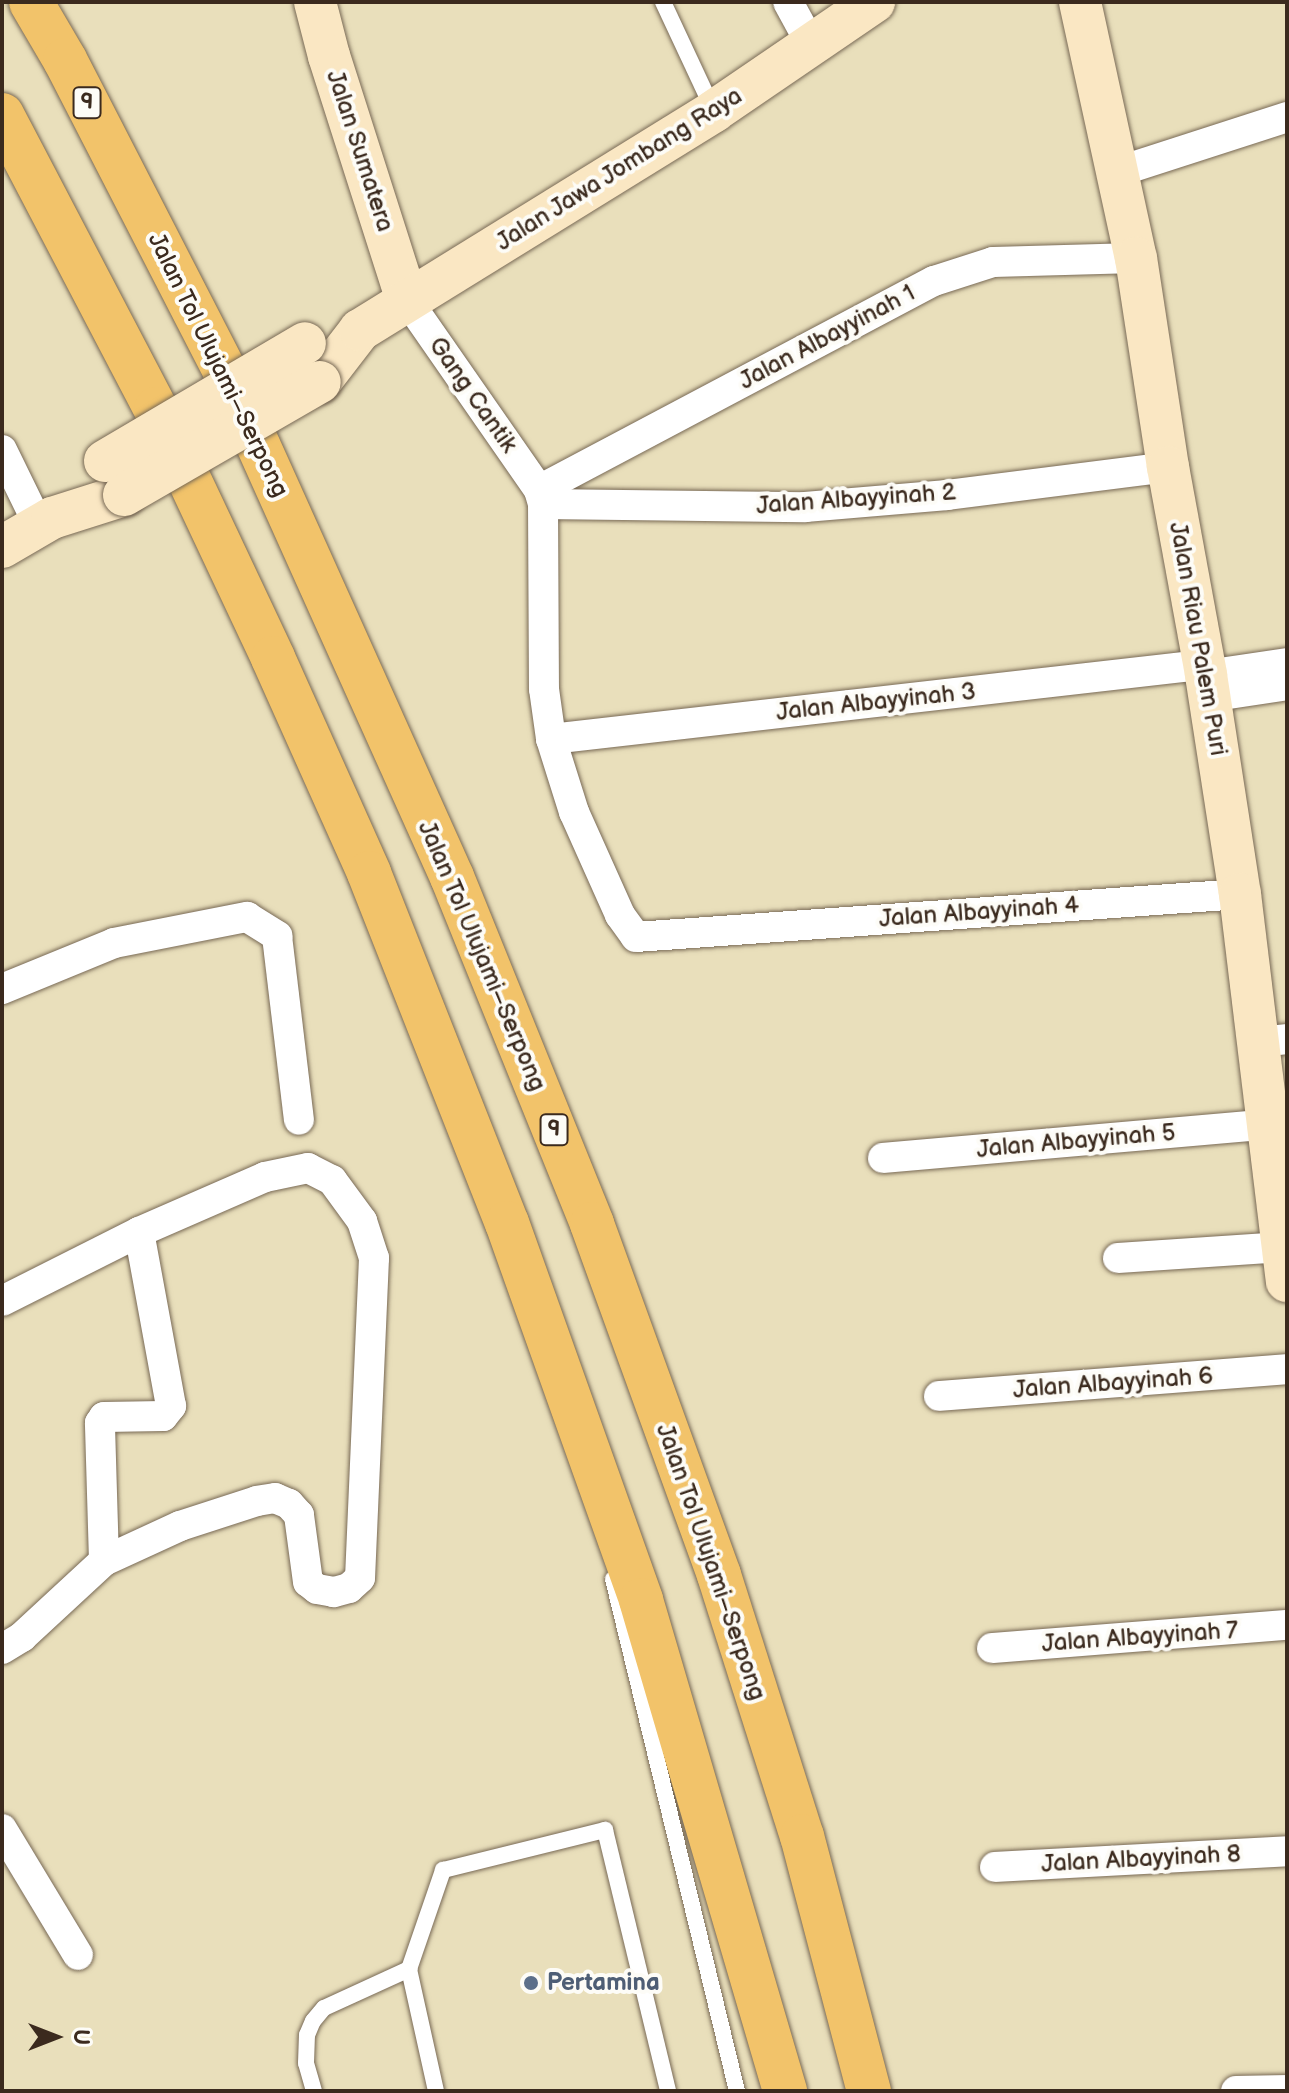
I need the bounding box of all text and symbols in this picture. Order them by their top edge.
street label: Jalan Sumatera [320,66,400,236]
street label: Jalan Jawa Jombang Raya [490,81,748,257]
road number: 9 [71,85,103,121]
street label: Jalan Tol Ulujami–Serpong [141,228,295,502]
street label: Jalan Albayyinah 1 [734,279,920,395]
street label: Gang Cantik [423,332,523,458]
street label: Jalan Albayyinah 2 [755,478,957,520]
street label: Jalan Riau Palem Puri [1163,520,1233,758]
street label: Jalan Albayyinah 3 [775,677,977,727]
street label: Jalan Tol Ulujami–Serpong [412,816,552,1096]
street label: Jalan Albayyinah 4 [878,891,1080,933]
road number: 9 [538,1112,570,1148]
street label: Jalan Albayyinah 5 [975,1118,1177,1164]
street label: Jalan Albayyinah 6 [1012,1362,1214,1404]
street label: Jalan Tol Ulujami–Serpong [650,1420,772,1704]
street label: Jalan Albayyinah 7 [1040,1616,1240,1658]
street label: Jalan Albayyinah 8 [1041,1839,1241,1879]
place label: Pertamina [547,1969,660,1997]
marker: Pertamina [522,1974,540,1992]
north arrow [16,1997,96,2077]
text: U [67,2029,94,2045]

